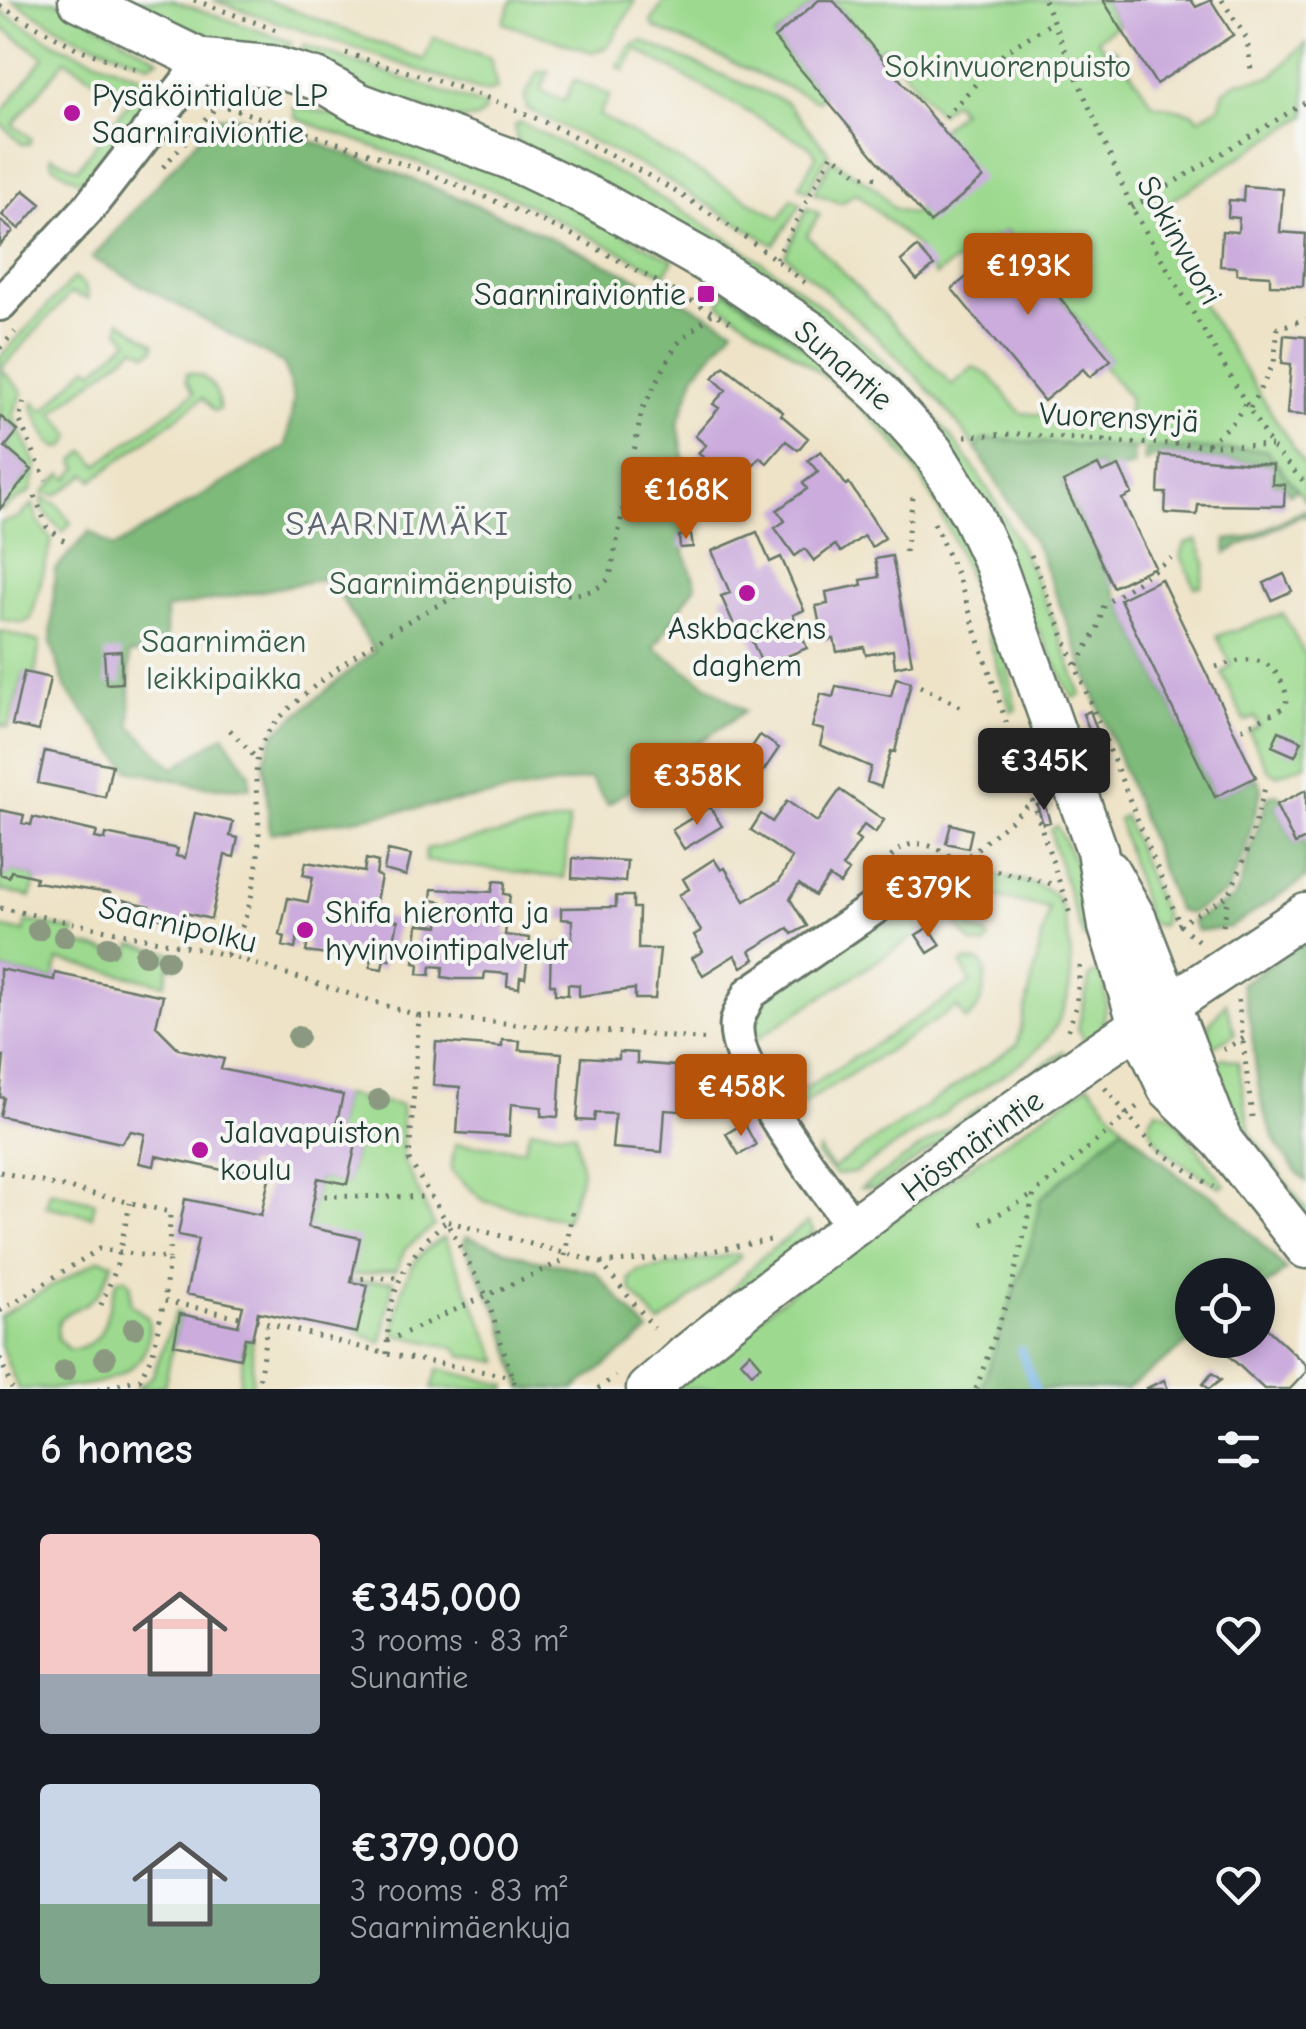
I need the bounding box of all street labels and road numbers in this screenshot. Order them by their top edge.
street label: Sokinvuori [1129,169,1230,311]
street label: Sunantie [787,313,900,418]
street label: Vuorensyrjä [1038,395,1200,440]
street label: Saarnipolku [95,888,261,961]
street label: Hösmärintie [894,1082,1050,1209]

